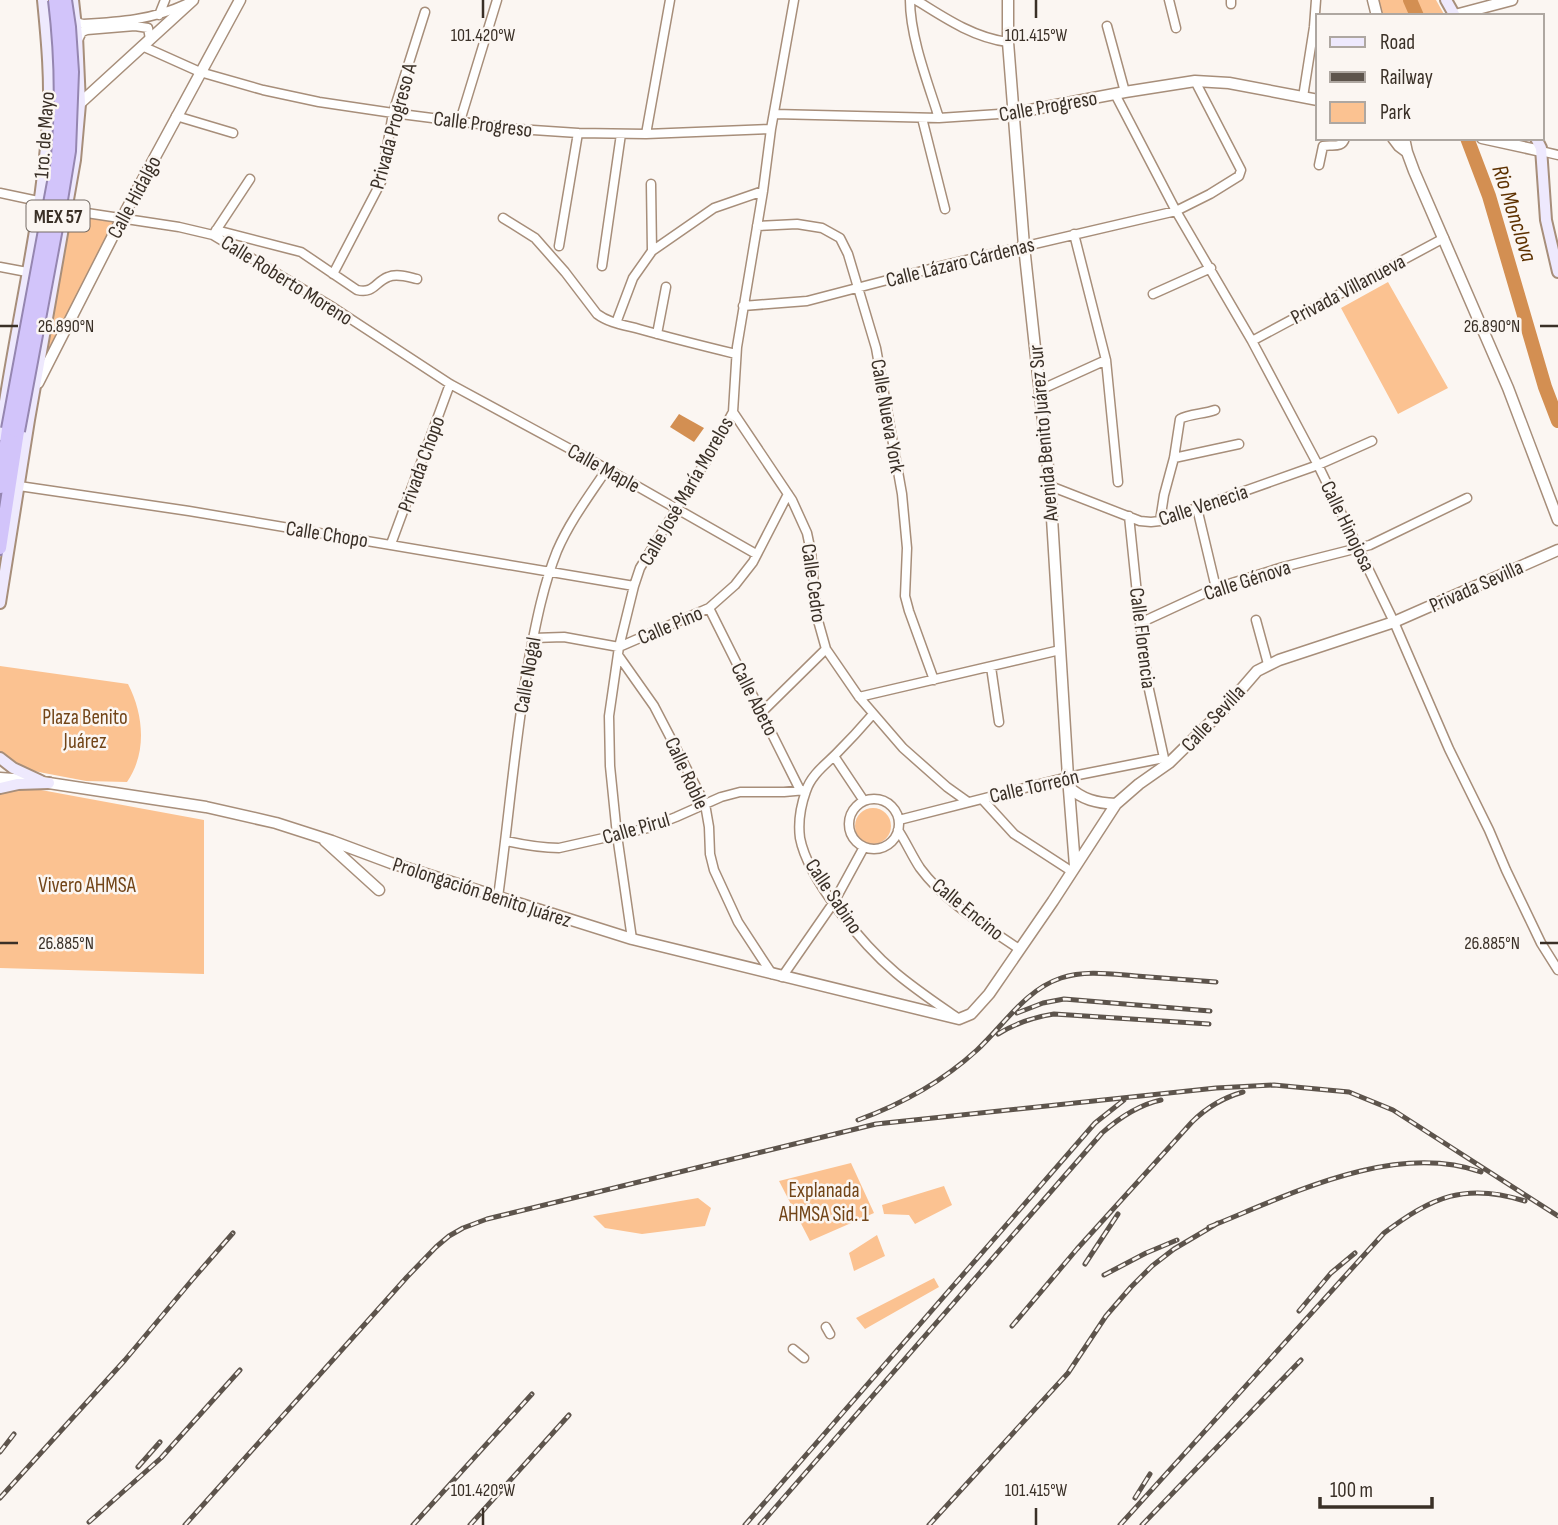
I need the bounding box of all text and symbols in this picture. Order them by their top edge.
legend [1316,14,1544,140]
text: 101.420°W [451,25,516,46]
text: 101.415°W [1005,25,1068,46]
text: Road [1380,30,1415,55]
street label: Privada Progreso A [365,60,423,192]
text: Railway [1380,65,1433,90]
street label: Calle Progreso [997,86,1099,127]
street label: 1ro. de Mayo [29,91,60,179]
text: Park [1380,100,1411,125]
street label: Calle Progreso [432,106,534,143]
street label: Calle Hidalgo [102,152,167,243]
water label: Rio Monclova [1485,161,1543,266]
road number: MEX 57 [27,200,90,232]
street label: Calle Roberto Moreno [216,230,357,331]
street label: Calle Lázaro Cárdenas [883,232,1037,293]
street label: Privada Villanueva [1287,249,1410,330]
text: 26.890°N [38,316,94,337]
text: 26.890°N [1464,316,1520,337]
street label: Avenida Benito Juárez Sur [1023,344,1064,523]
street label: Calle Nueva York [865,357,910,475]
street label: Privada Chopo [393,413,450,516]
street label: Calle José María Morelos [634,413,739,570]
street label: Calle Maple [563,438,644,499]
street label: Calle Hinojosa [1315,477,1380,576]
street label: Calle Venecia [1155,479,1251,532]
street label: Calle Chopo [284,516,370,553]
street label: Calle Cedro [796,542,831,624]
street label: Calle Génova [1201,555,1294,606]
street label: Privada Sevilla [1425,555,1527,618]
street label: Calle Florencia [1124,586,1161,690]
street label: Calle Pino [634,601,706,650]
street label: Calle Nogal [508,635,546,715]
street label: Calle Abeto [726,658,784,740]
street label: Calle Sevilla [1176,680,1251,757]
park label: Plaza Benito Juárez [42,705,128,754]
street label: Calle Roble [659,733,714,813]
street label: Calle Torreón [987,764,1081,809]
street label: Calle Pirul [600,807,673,850]
street label: Prolongación Benito Juárez [389,852,575,933]
street label: Calle Sabino [799,854,868,938]
park label: Vivero AHMSA [38,873,137,898]
street label: Calle Encino [927,873,1009,946]
text: 26.885°N [38,933,94,954]
text: 26.885°N [1464,933,1520,954]
park label: Explanada AHMSA Sid. 1 [778,1178,870,1227]
scale bar [1320,1466,1432,1510]
text: 100 m [1330,1478,1373,1503]
text: 101.420°W [451,1480,516,1501]
text: 101.415°W [1005,1480,1068,1501]

